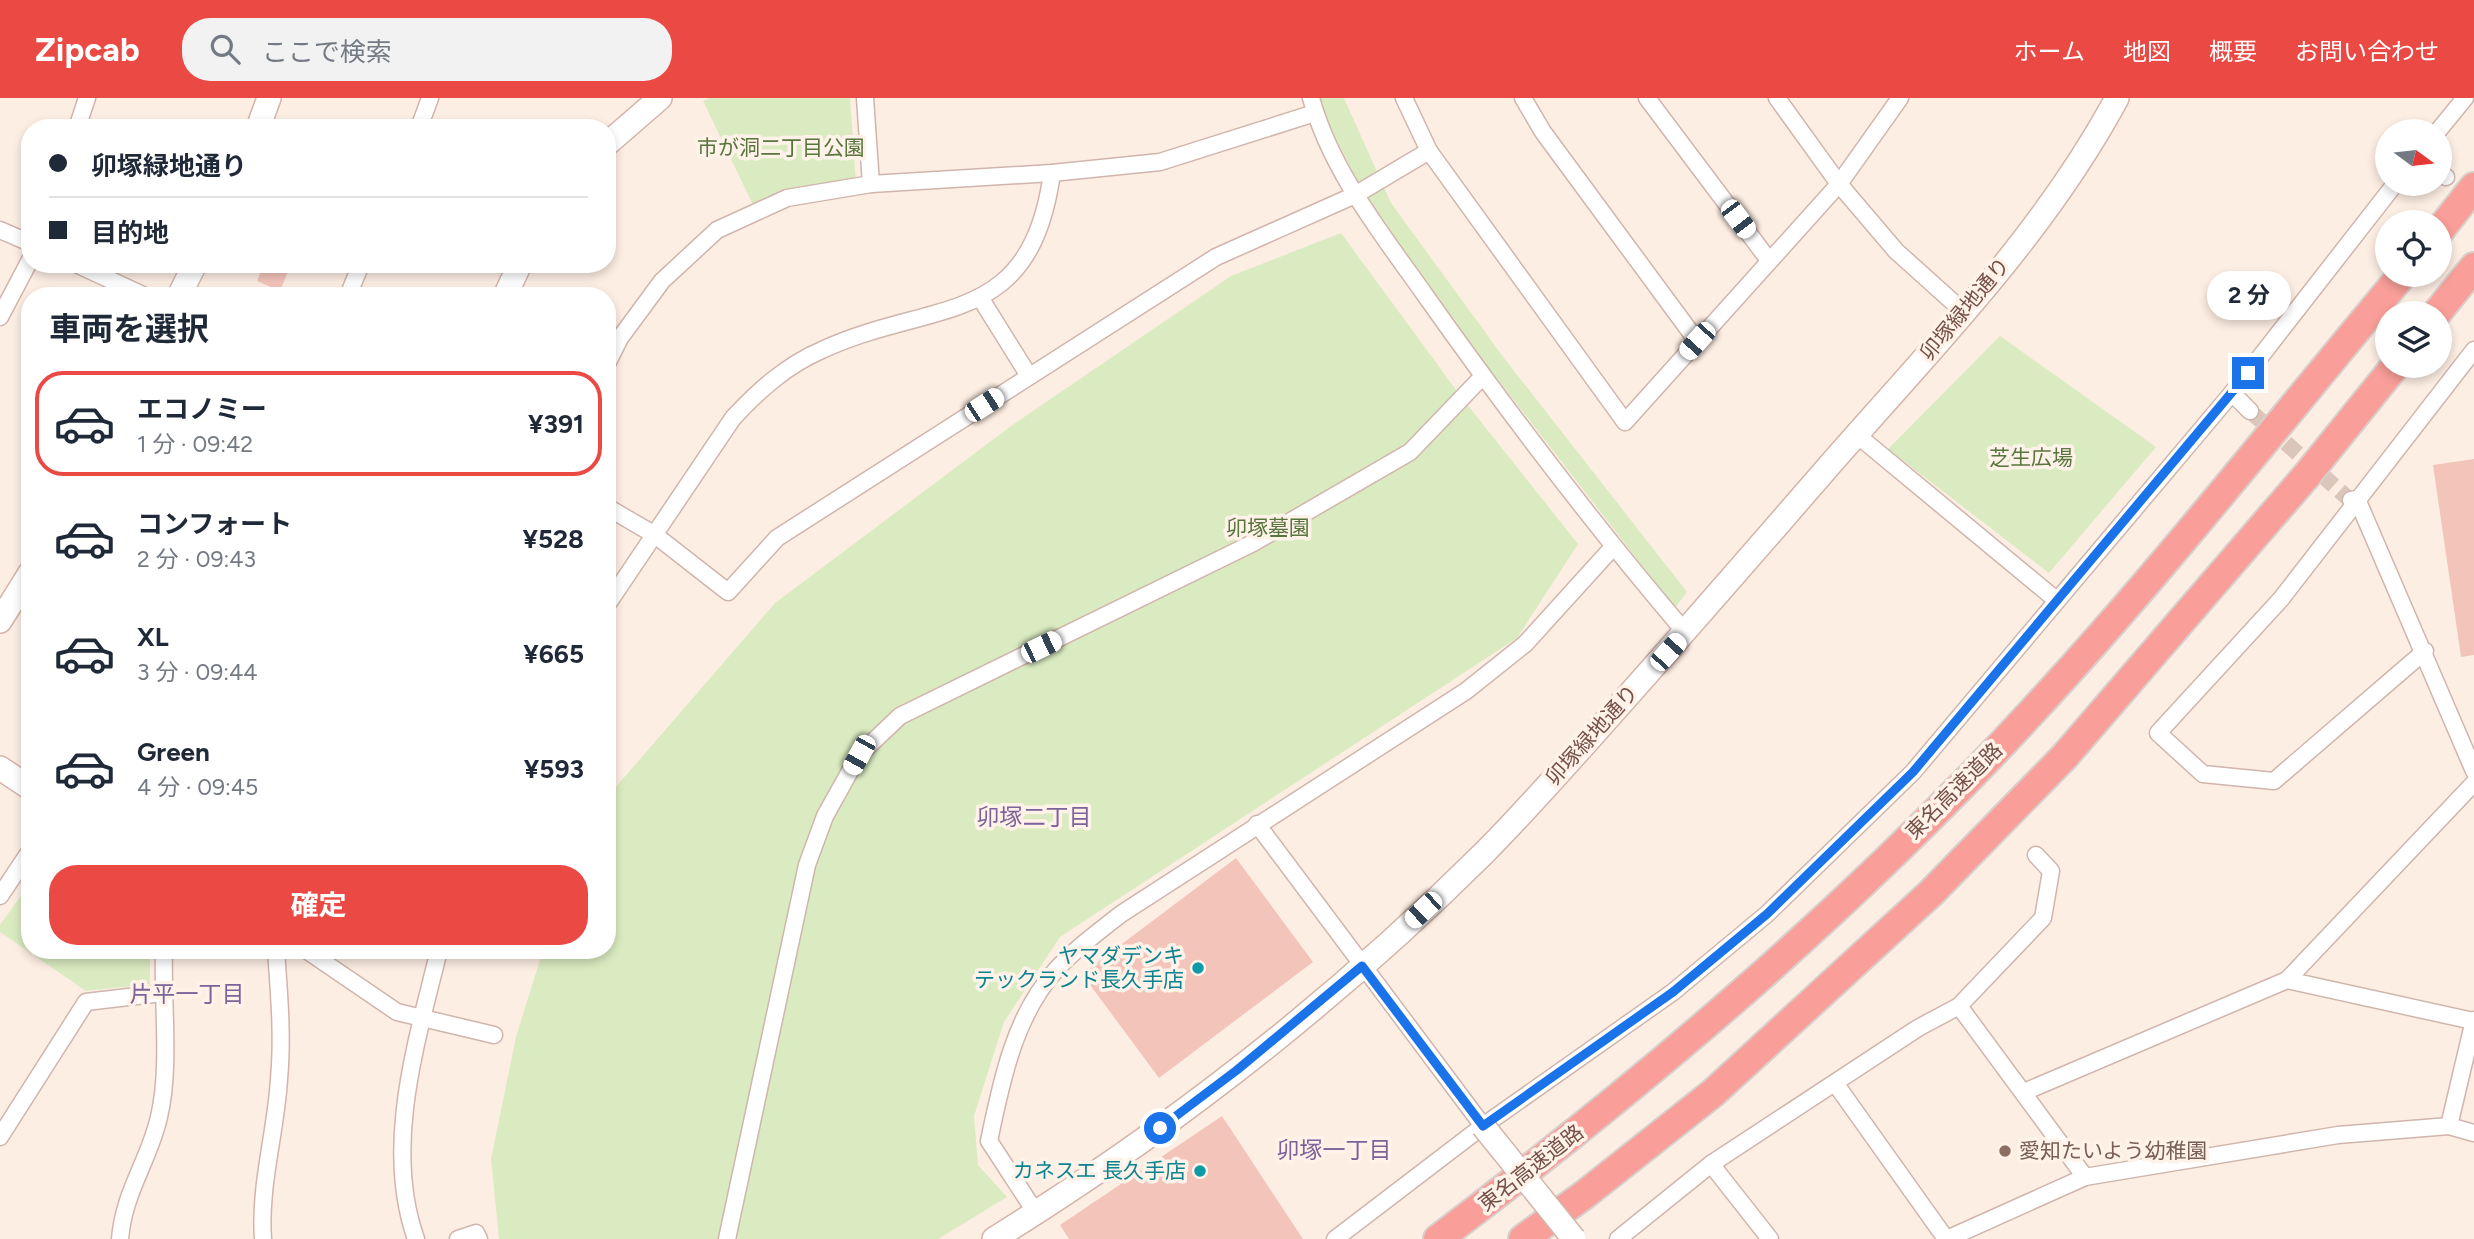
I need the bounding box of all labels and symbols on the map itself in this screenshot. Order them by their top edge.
north arrow [2375,119,2452,196]
park label: 市が洞二丁目公園 [697,135,865,160]
car [1717,196,1760,242]
street label: 卯塚緑地通り [1915,252,2015,365]
callout: 2 分 [2206,272,2290,320]
car [1676,318,1719,364]
route end [2232,357,2264,389]
car [961,385,1008,425]
park label: 芝生広場 [1989,445,2073,470]
park label: 卯塚墓園 [1226,515,1310,540]
car [1018,628,1065,666]
car [1647,629,1690,675]
street label: 卯塚緑地通り [1540,679,1643,790]
car [840,732,879,778]
street label: 東名高速道路 [1900,737,2007,844]
district label: 卯塚二丁目 [977,803,1092,831]
car [1401,888,1446,932]
place label: ヤマダデンキ テックランド長久手店 [974,943,1184,992]
marker: ヤマダデンキ テックランド長久手店 [1190,960,1206,976]
district label: 片平一丁目 [130,980,245,1008]
route start [1144,1112,1176,1144]
street label: 東名高速道路 [1473,1119,1588,1216]
district label: 卯塚一丁目 [1277,1136,1392,1164]
place label: 愛知たいよう幼稚園 [2019,1138,2208,1163]
marker: 愛知たいよう幼稚園 [1997,1143,2013,1159]
place label: カネスエ 長久手店 [1013,1158,1186,1183]
marker: カネスエ 長久手店 [1192,1163,1208,1179]

